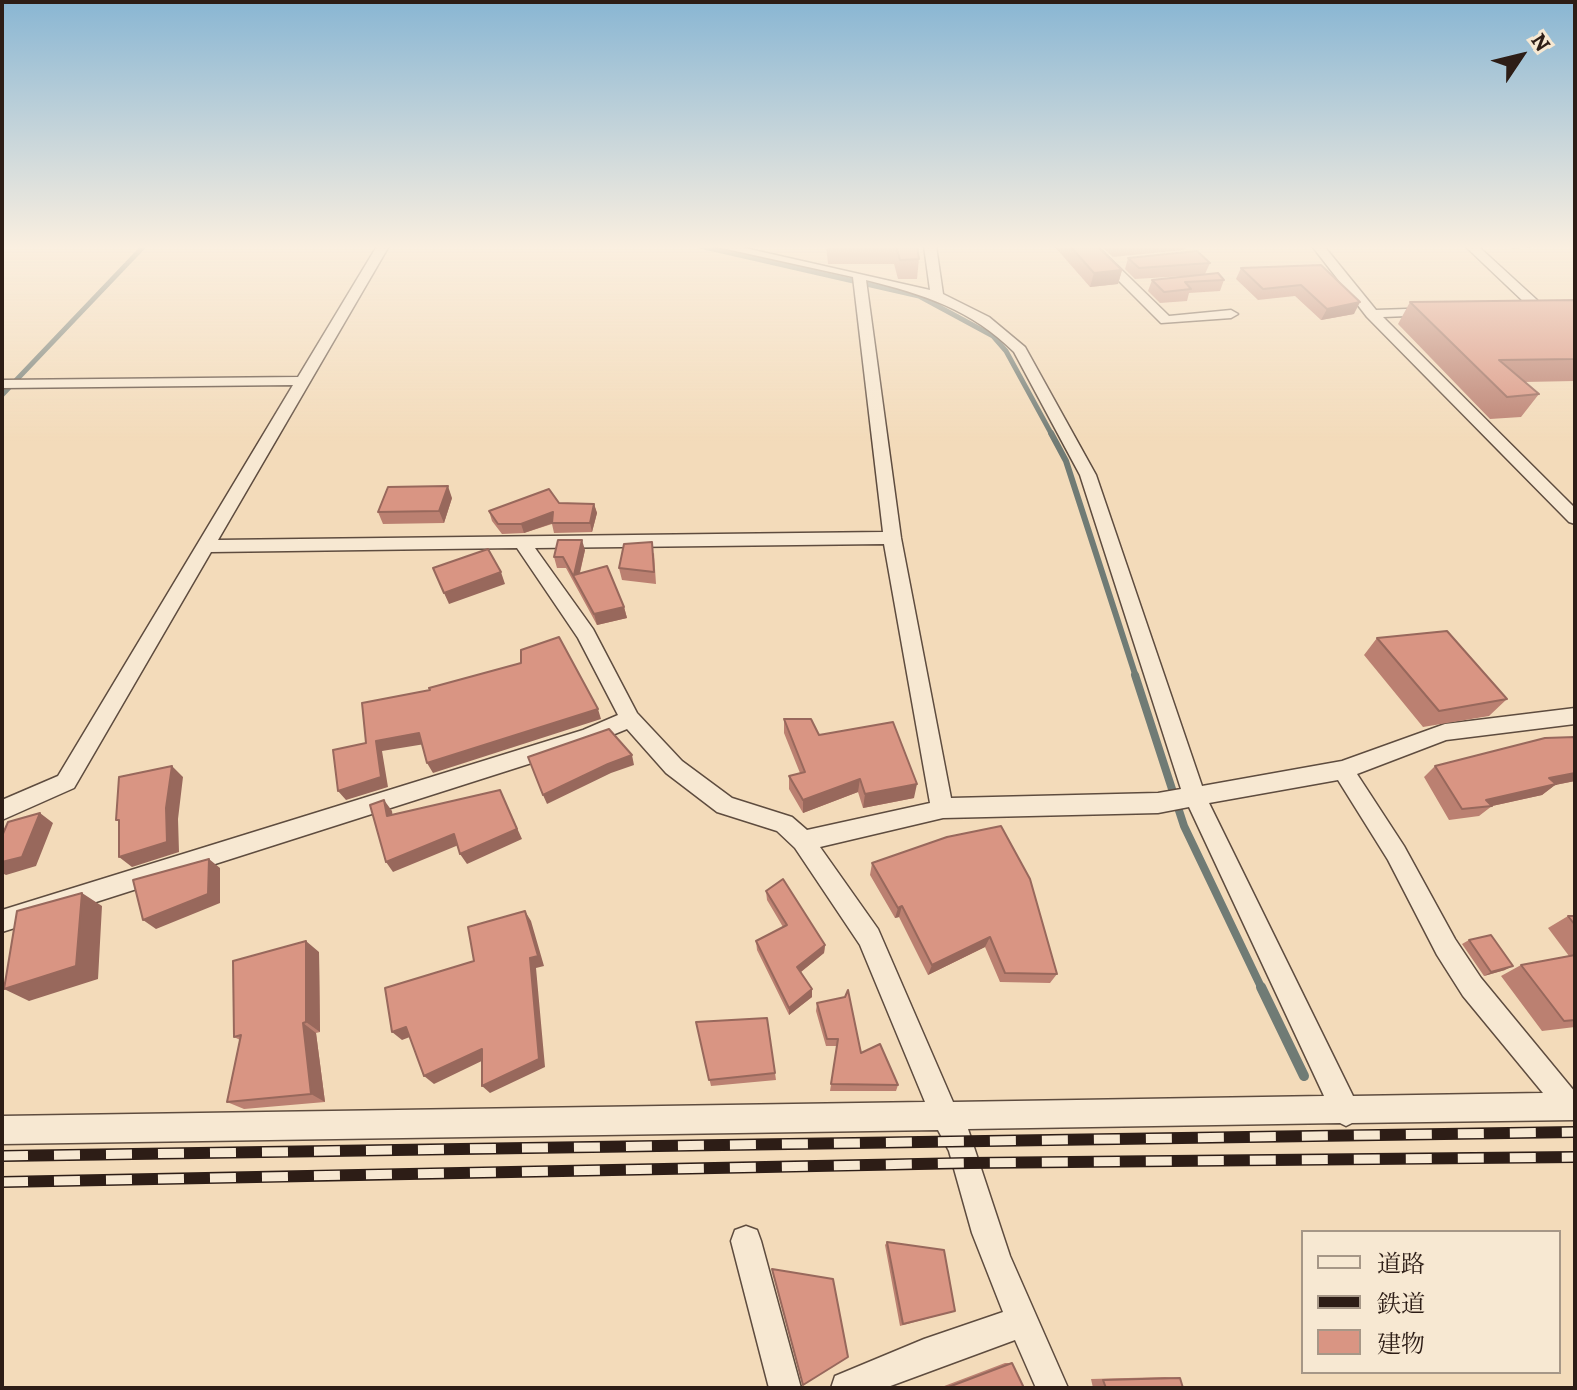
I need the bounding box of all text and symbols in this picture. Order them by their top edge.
north arrow [1481,16,1561,96]
text: N [1524,27,1558,57]
legend [1301,1230,1561,1374]
text: 道路 [1377,1248,1425,1280]
text: 鉄道 [1377,1288,1425,1320]
text: 建物 [1377,1328,1425,1360]

